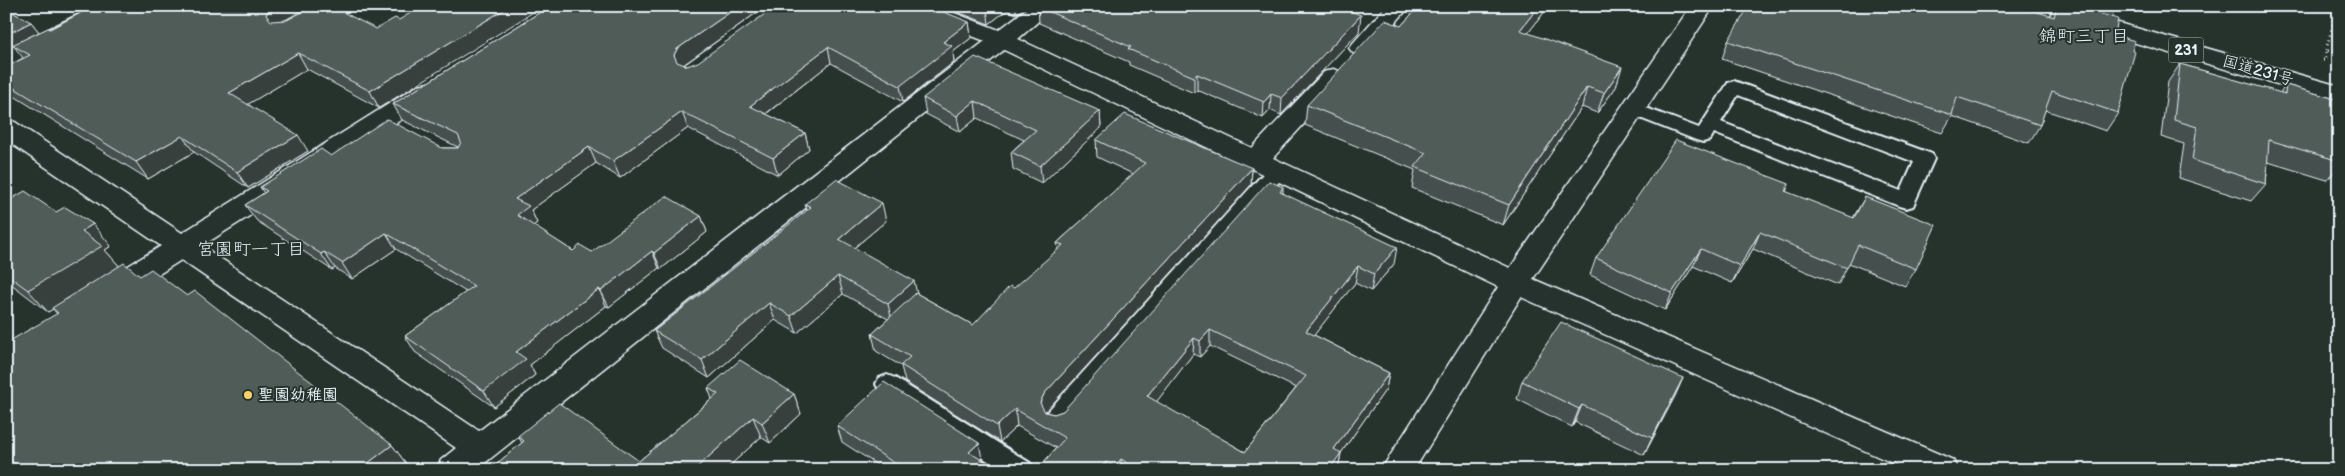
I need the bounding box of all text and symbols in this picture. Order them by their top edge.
district label: 錦町三丁目 [2039,26,2129,47]
road number: 231 [2168,38,2204,62]
street label: 国道231号 [2220,52,2296,90]
district label: 宮園町一丁目 [197,239,305,260]
place label: 聖園幼稚園 [258,386,338,405]
marker: 聖園幼稚園 [242,389,254,401]

